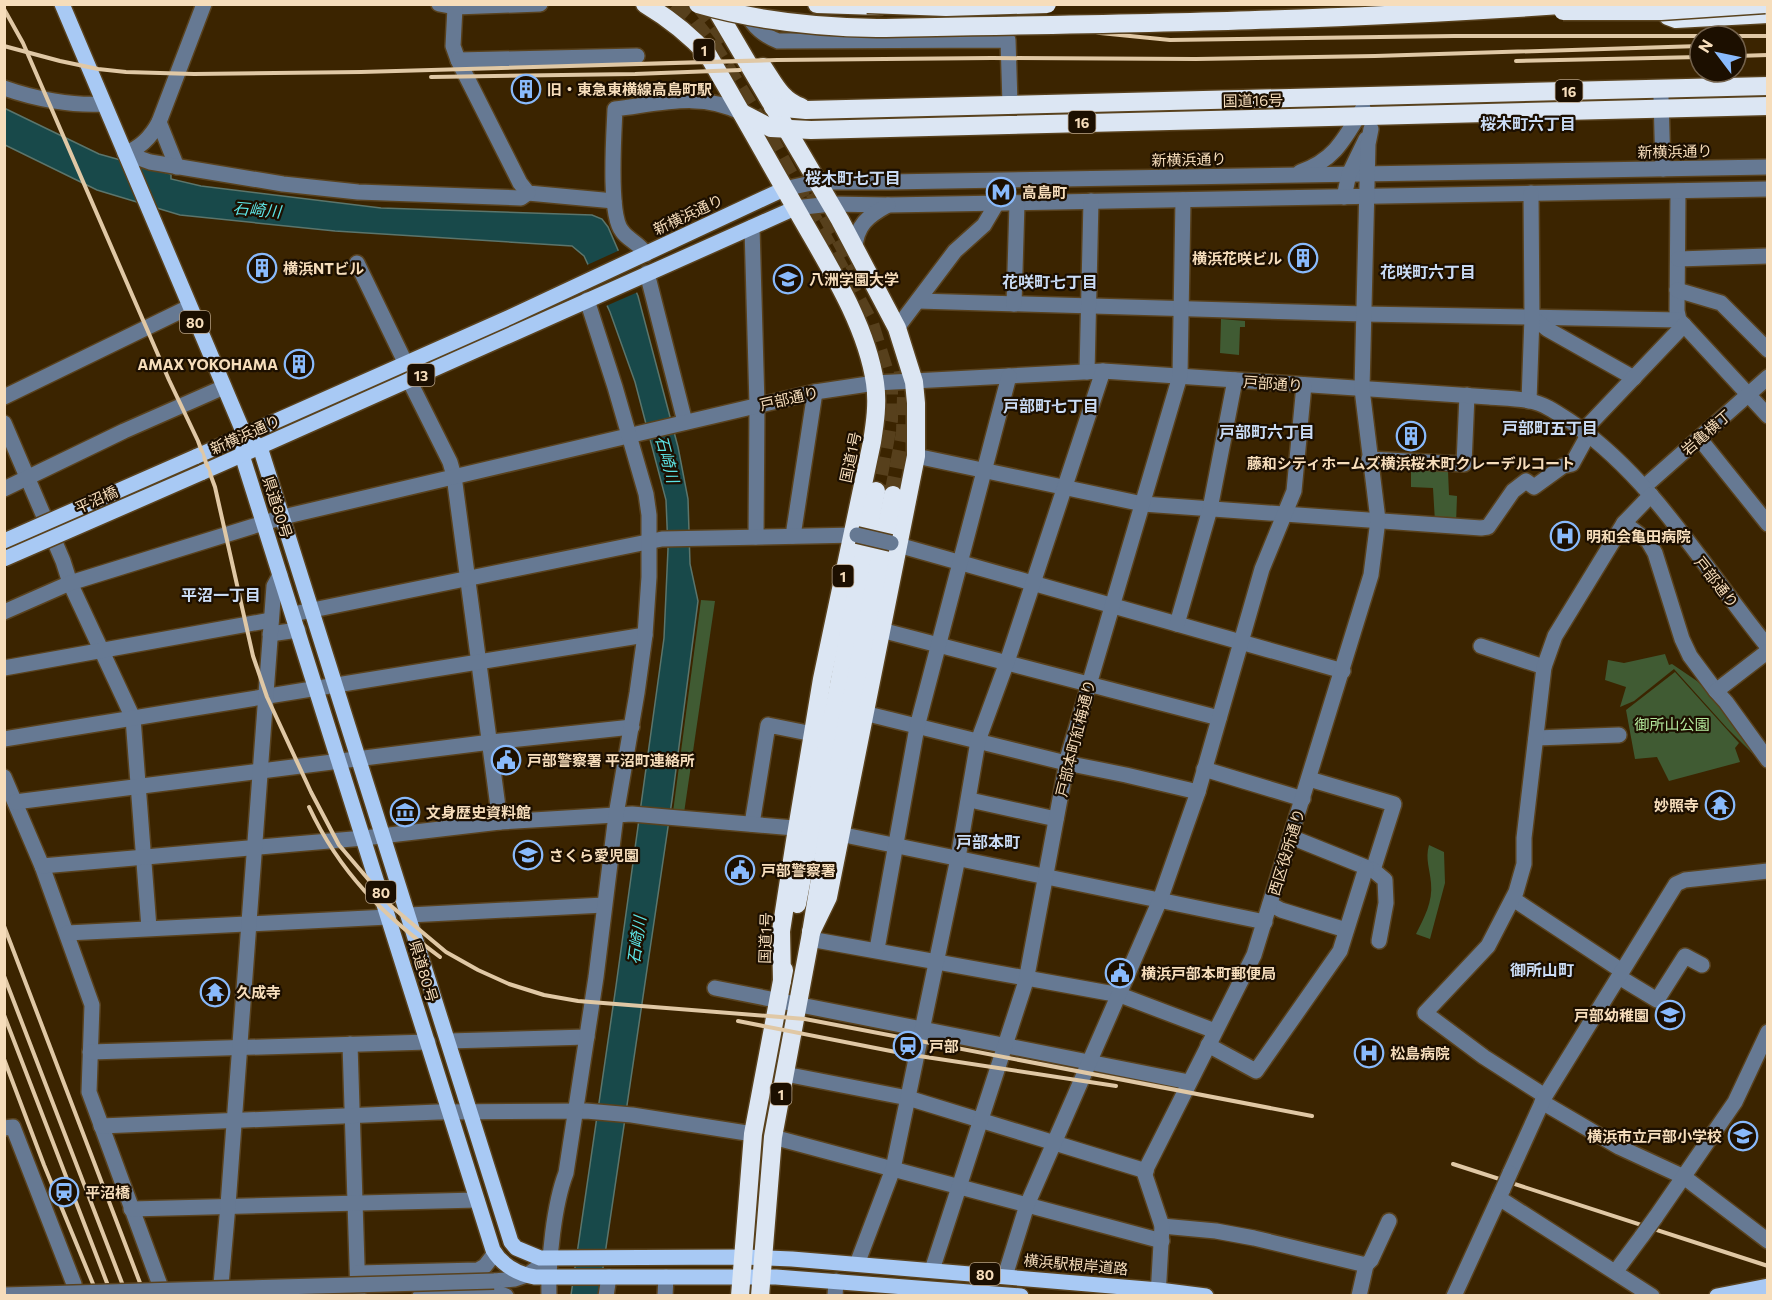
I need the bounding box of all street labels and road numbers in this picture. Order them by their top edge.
road number: 1 [694,39,714,61]
road number: 16 [1556,80,1582,102]
street label: 国道16号 [1223,90,1283,110]
road number: 16 [1068,111,1096,133]
street label: 新横浜通り [1637,141,1713,161]
street label: 新横浜通り [1151,149,1227,169]
street label: 新横浜通り [650,190,726,238]
road number: 80 [180,311,210,333]
road number: 13 [408,364,434,386]
street label: 戸部通り [1242,372,1304,394]
street label: 戸部通り [758,382,820,414]
street label: 岩亀横丁 [1677,406,1735,458]
street label: 新横浜通り [207,411,283,457]
street label: 国道1号 [836,430,864,484]
street label: 県道80号 [260,474,296,540]
street label: 平沼橋 [72,482,120,516]
street label: 戸部通り [1691,553,1743,611]
road number: 1 [832,565,854,587]
street label: 戸部本町紅梅通り [1052,678,1098,798]
street label: 西区役所通り [1264,806,1308,898]
road number: 80 [366,881,396,903]
street label: 国道1号 [755,912,775,964]
street label: 県道80号 [406,938,442,1004]
road number: 1 [770,1083,792,1105]
street label: 横浜駅根岸道路 [1023,1250,1129,1278]
road number: 80 [970,1263,1000,1285]

